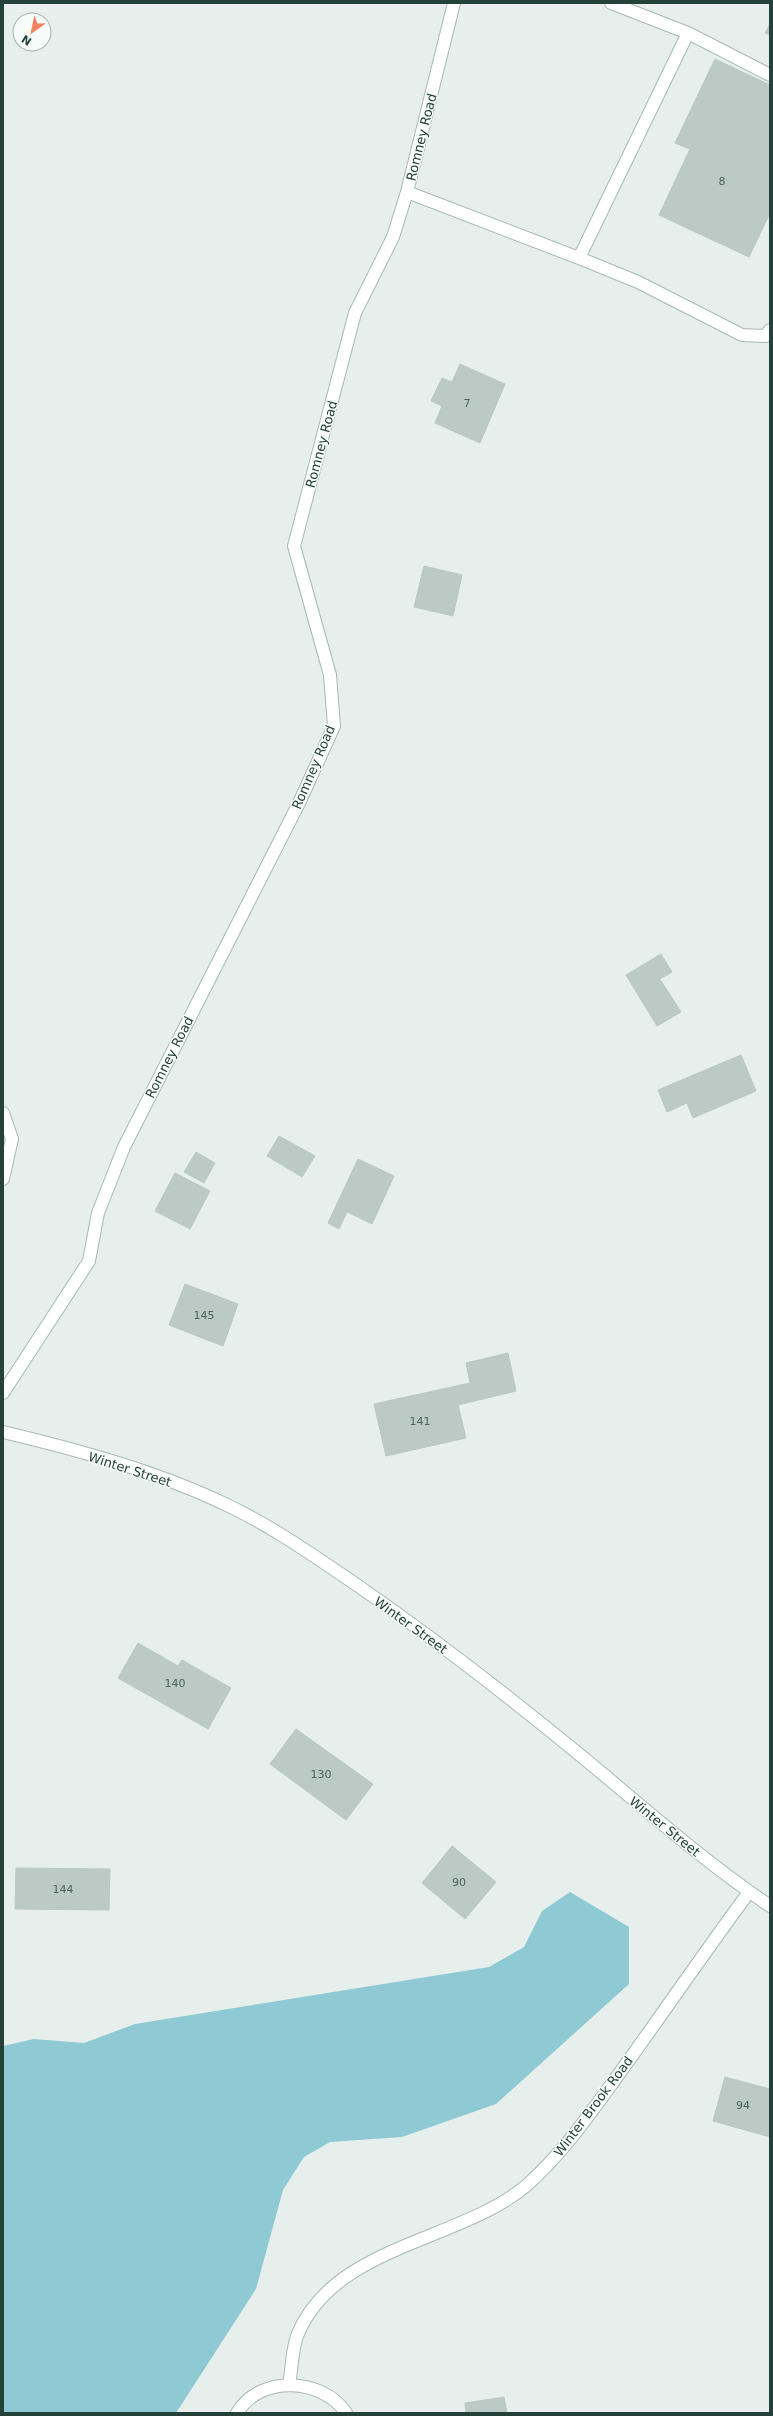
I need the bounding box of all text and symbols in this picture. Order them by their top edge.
north arrow [12,12,52,52]
text: N [19,32,34,48]
street label: Romney Road [403,92,440,182]
house number: 8 [719,175,726,188]
house number: 7 [464,397,471,410]
street label: Romney Road [303,399,340,489]
street label: Romney Road [289,723,338,811]
street label: Romney Road [142,1014,197,1101]
house number: 145 [194,1309,215,1322]
house number: 141 [410,1415,431,1428]
street label: Winter Street [86,1449,173,1490]
street label: Winter Street [371,1594,450,1657]
house number: 140 [165,1677,186,1690]
house number: 130 [311,1768,332,1781]
street label: Winter Street [626,1793,703,1859]
house number: 90 [452,1876,466,1889]
house number: 144 [53,1883,74,1896]
street label: Winter Brook Road [551,2053,636,2159]
house number: 94 [736,2099,750,2112]

